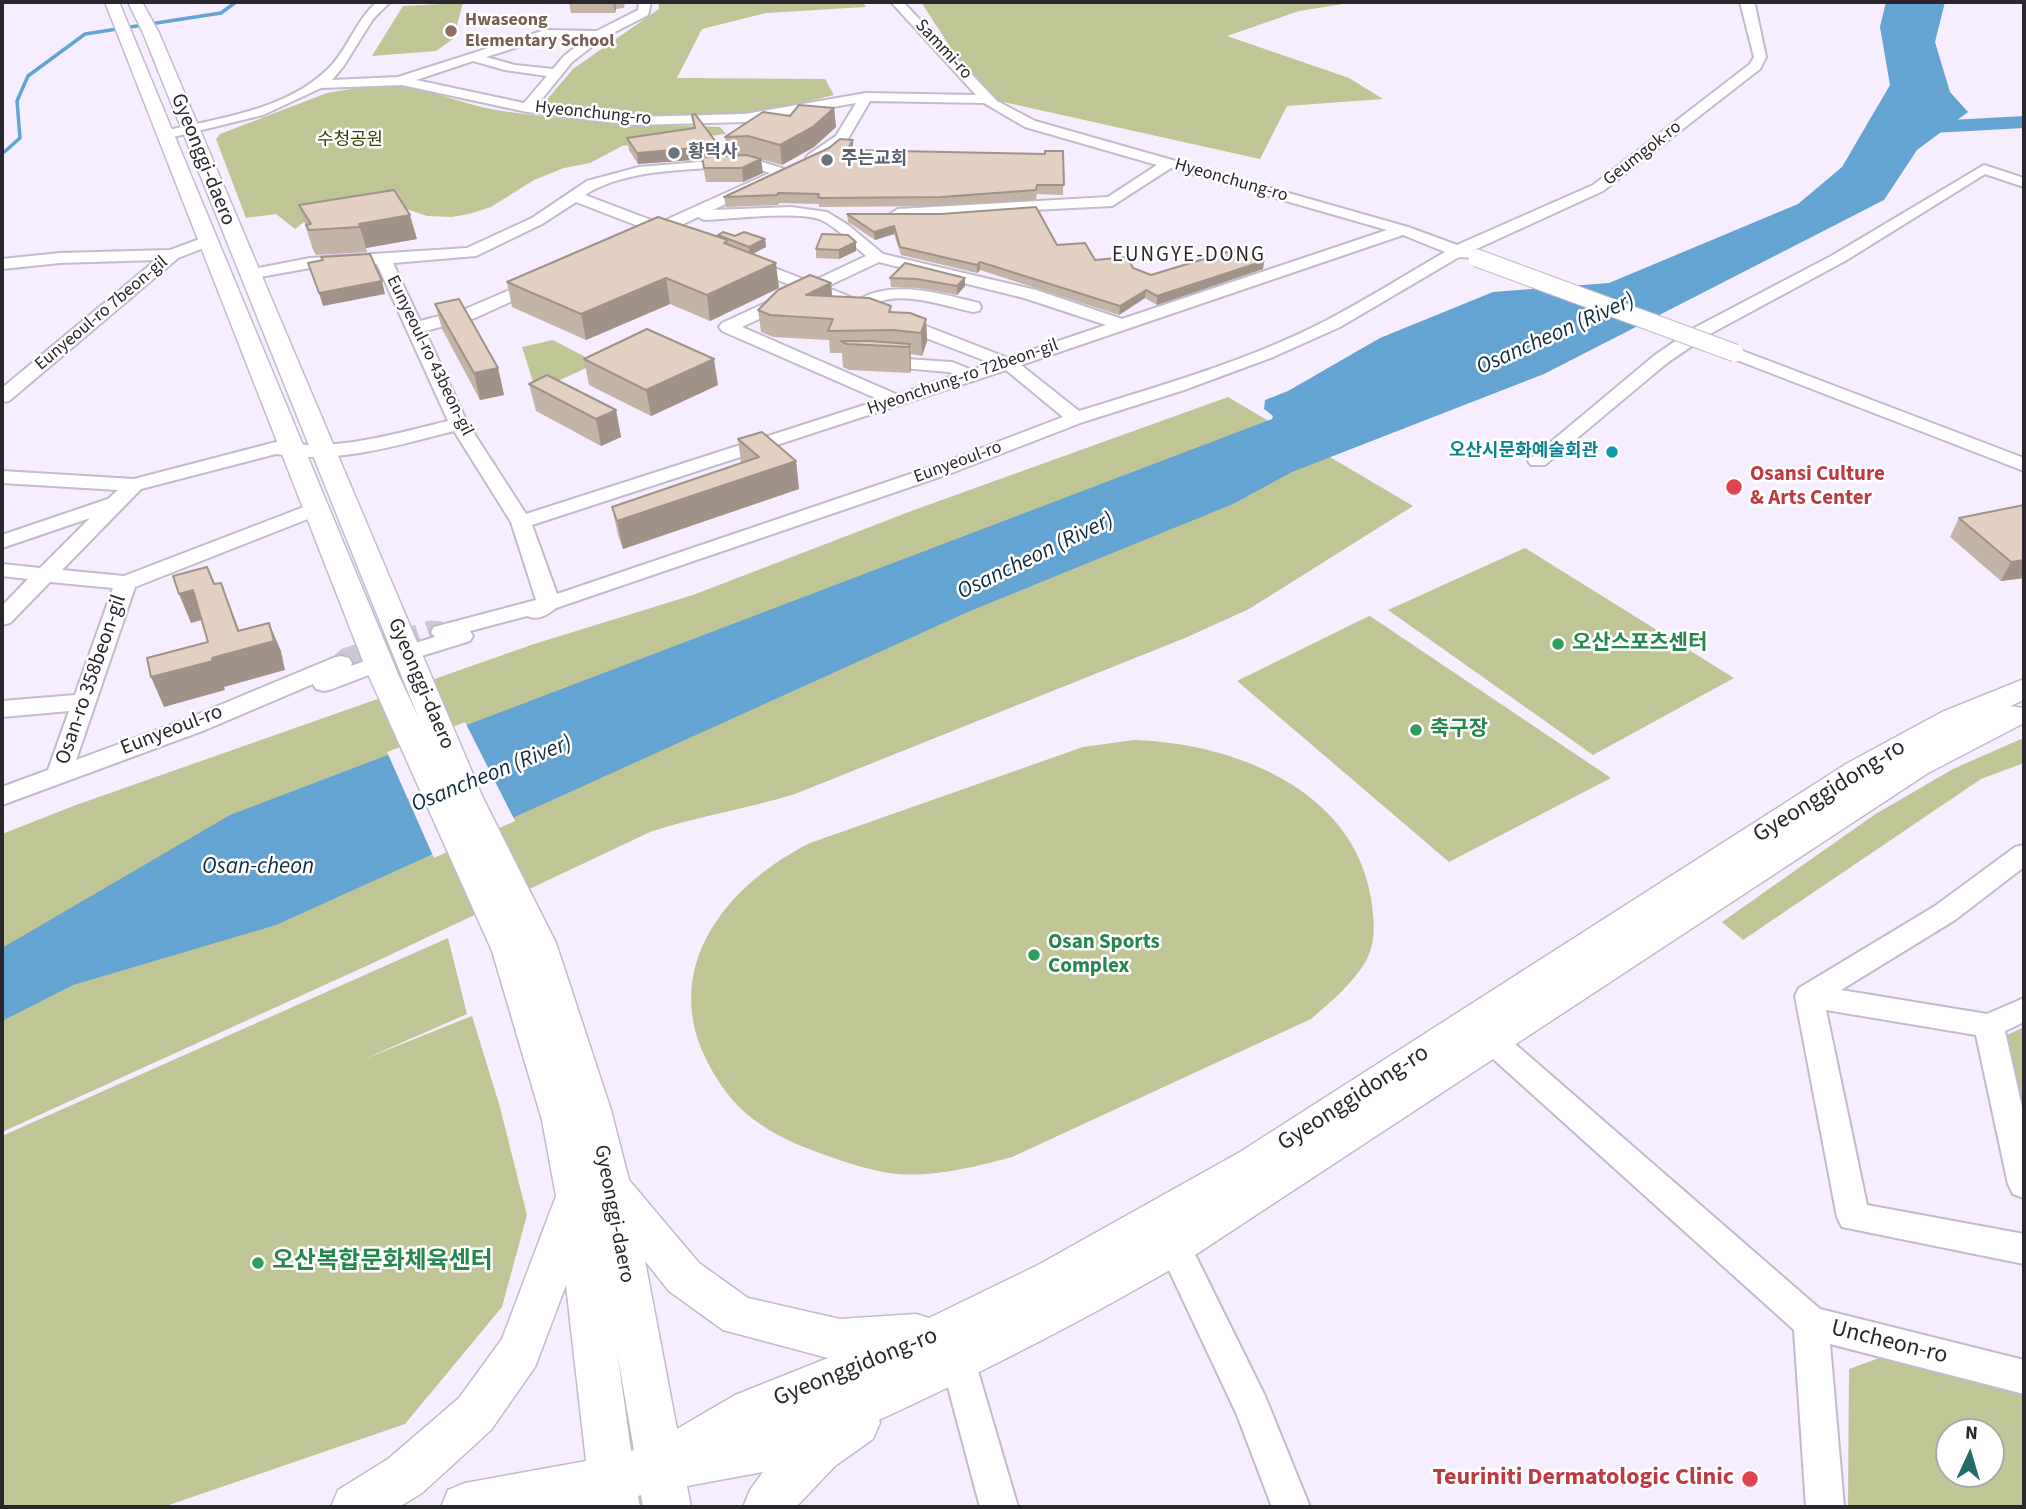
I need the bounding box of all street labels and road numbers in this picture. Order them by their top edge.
street label: Sammi-ro [910,15,976,85]
street label: Gyeonggi-daero [164,90,240,230]
street label: Hyeonchung-ro [534,97,652,131]
street label: Geumgok-ro [1600,117,1686,191]
street label: Hyeonchung-ro [1172,155,1290,207]
street label: Eunyeoul-ro 7beon-gil [31,252,173,376]
street label: Eunyeoul-ro 43beon-gil [381,272,477,440]
street label: Hyeonchung-ro 72beon-gil [865,335,1061,421]
street label: Eunyeoul-ro [911,437,1005,489]
street label: Osan-ro 358beon-gil [51,592,133,768]
street label: Gyeonggi-daero [381,615,459,753]
street label: Eunyeoul-ro [117,700,227,762]
street label: Gyeonggidong-ro [1749,734,1911,850]
street label: Gyeonggidong-ro [1273,1039,1435,1159]
street label: Gyeonggi-daero [587,1143,639,1285]
street label: Uncheon-ro [1828,1315,1950,1371]
street label: Gyeonggidong-ro [770,1322,942,1414]

